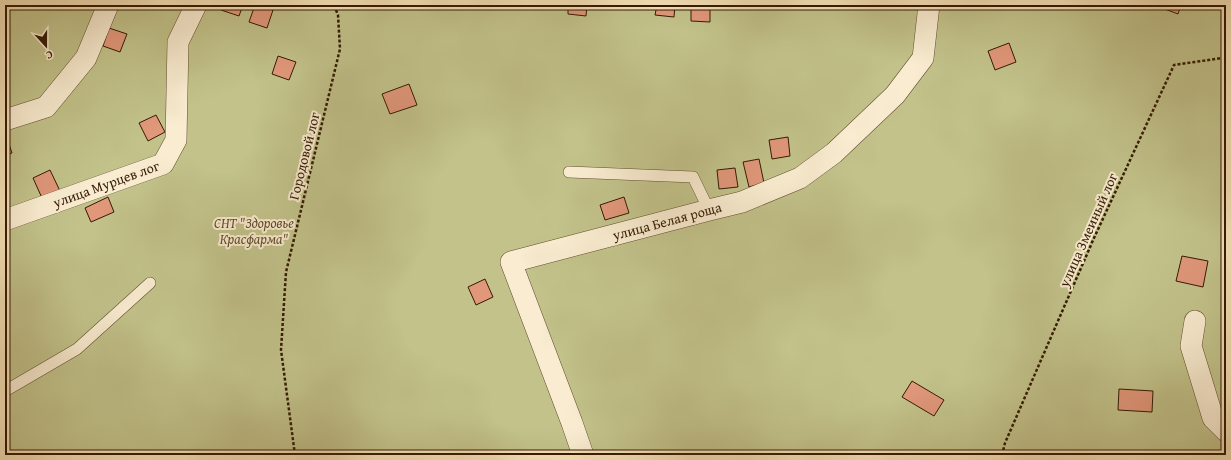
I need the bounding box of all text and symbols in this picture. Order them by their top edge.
north arrow [26,26,66,66]
text: С [44,47,55,64]
street label: Городовой лог [283,110,325,202]
street label: улица Мурцев лог [49,155,162,213]
street label: улица Змеиный лог [1053,170,1122,291]
street label: улица Белая роща [609,197,724,245]
park label: СНТ "Здоровье Красфарма" [214,213,294,249]

